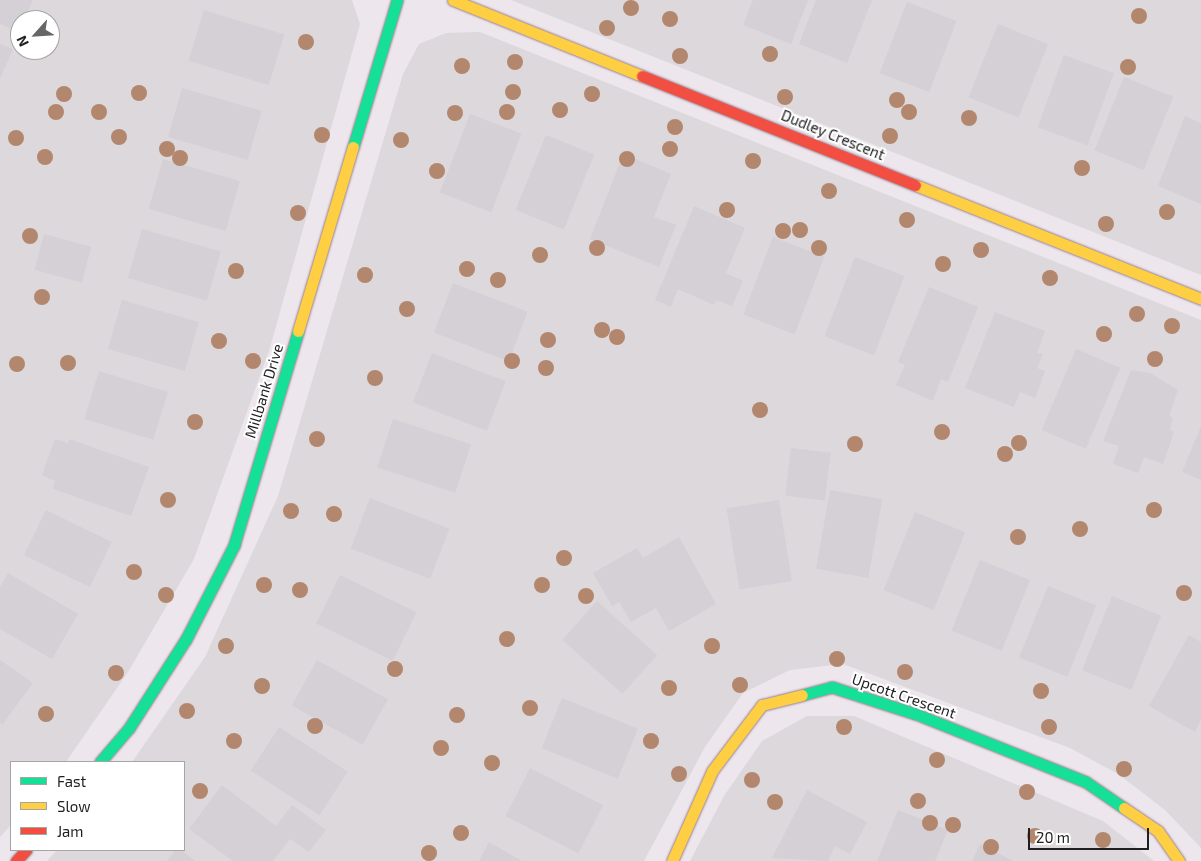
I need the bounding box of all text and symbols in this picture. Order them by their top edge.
north arrow [10,10,60,60]
text: N [12,33,32,50]
street label: Dudley Crescent [778,106,888,164]
street label: Millbank Drive [241,342,287,440]
street label: Upcott Crescent [850,670,958,722]
legend [10,761,185,851]
text: Fast [57,772,86,790]
text: Slow [57,797,91,815]
scale bar [1031,818,1152,850]
text: Jam [57,822,83,840]
text: 20 m [1036,828,1070,846]

